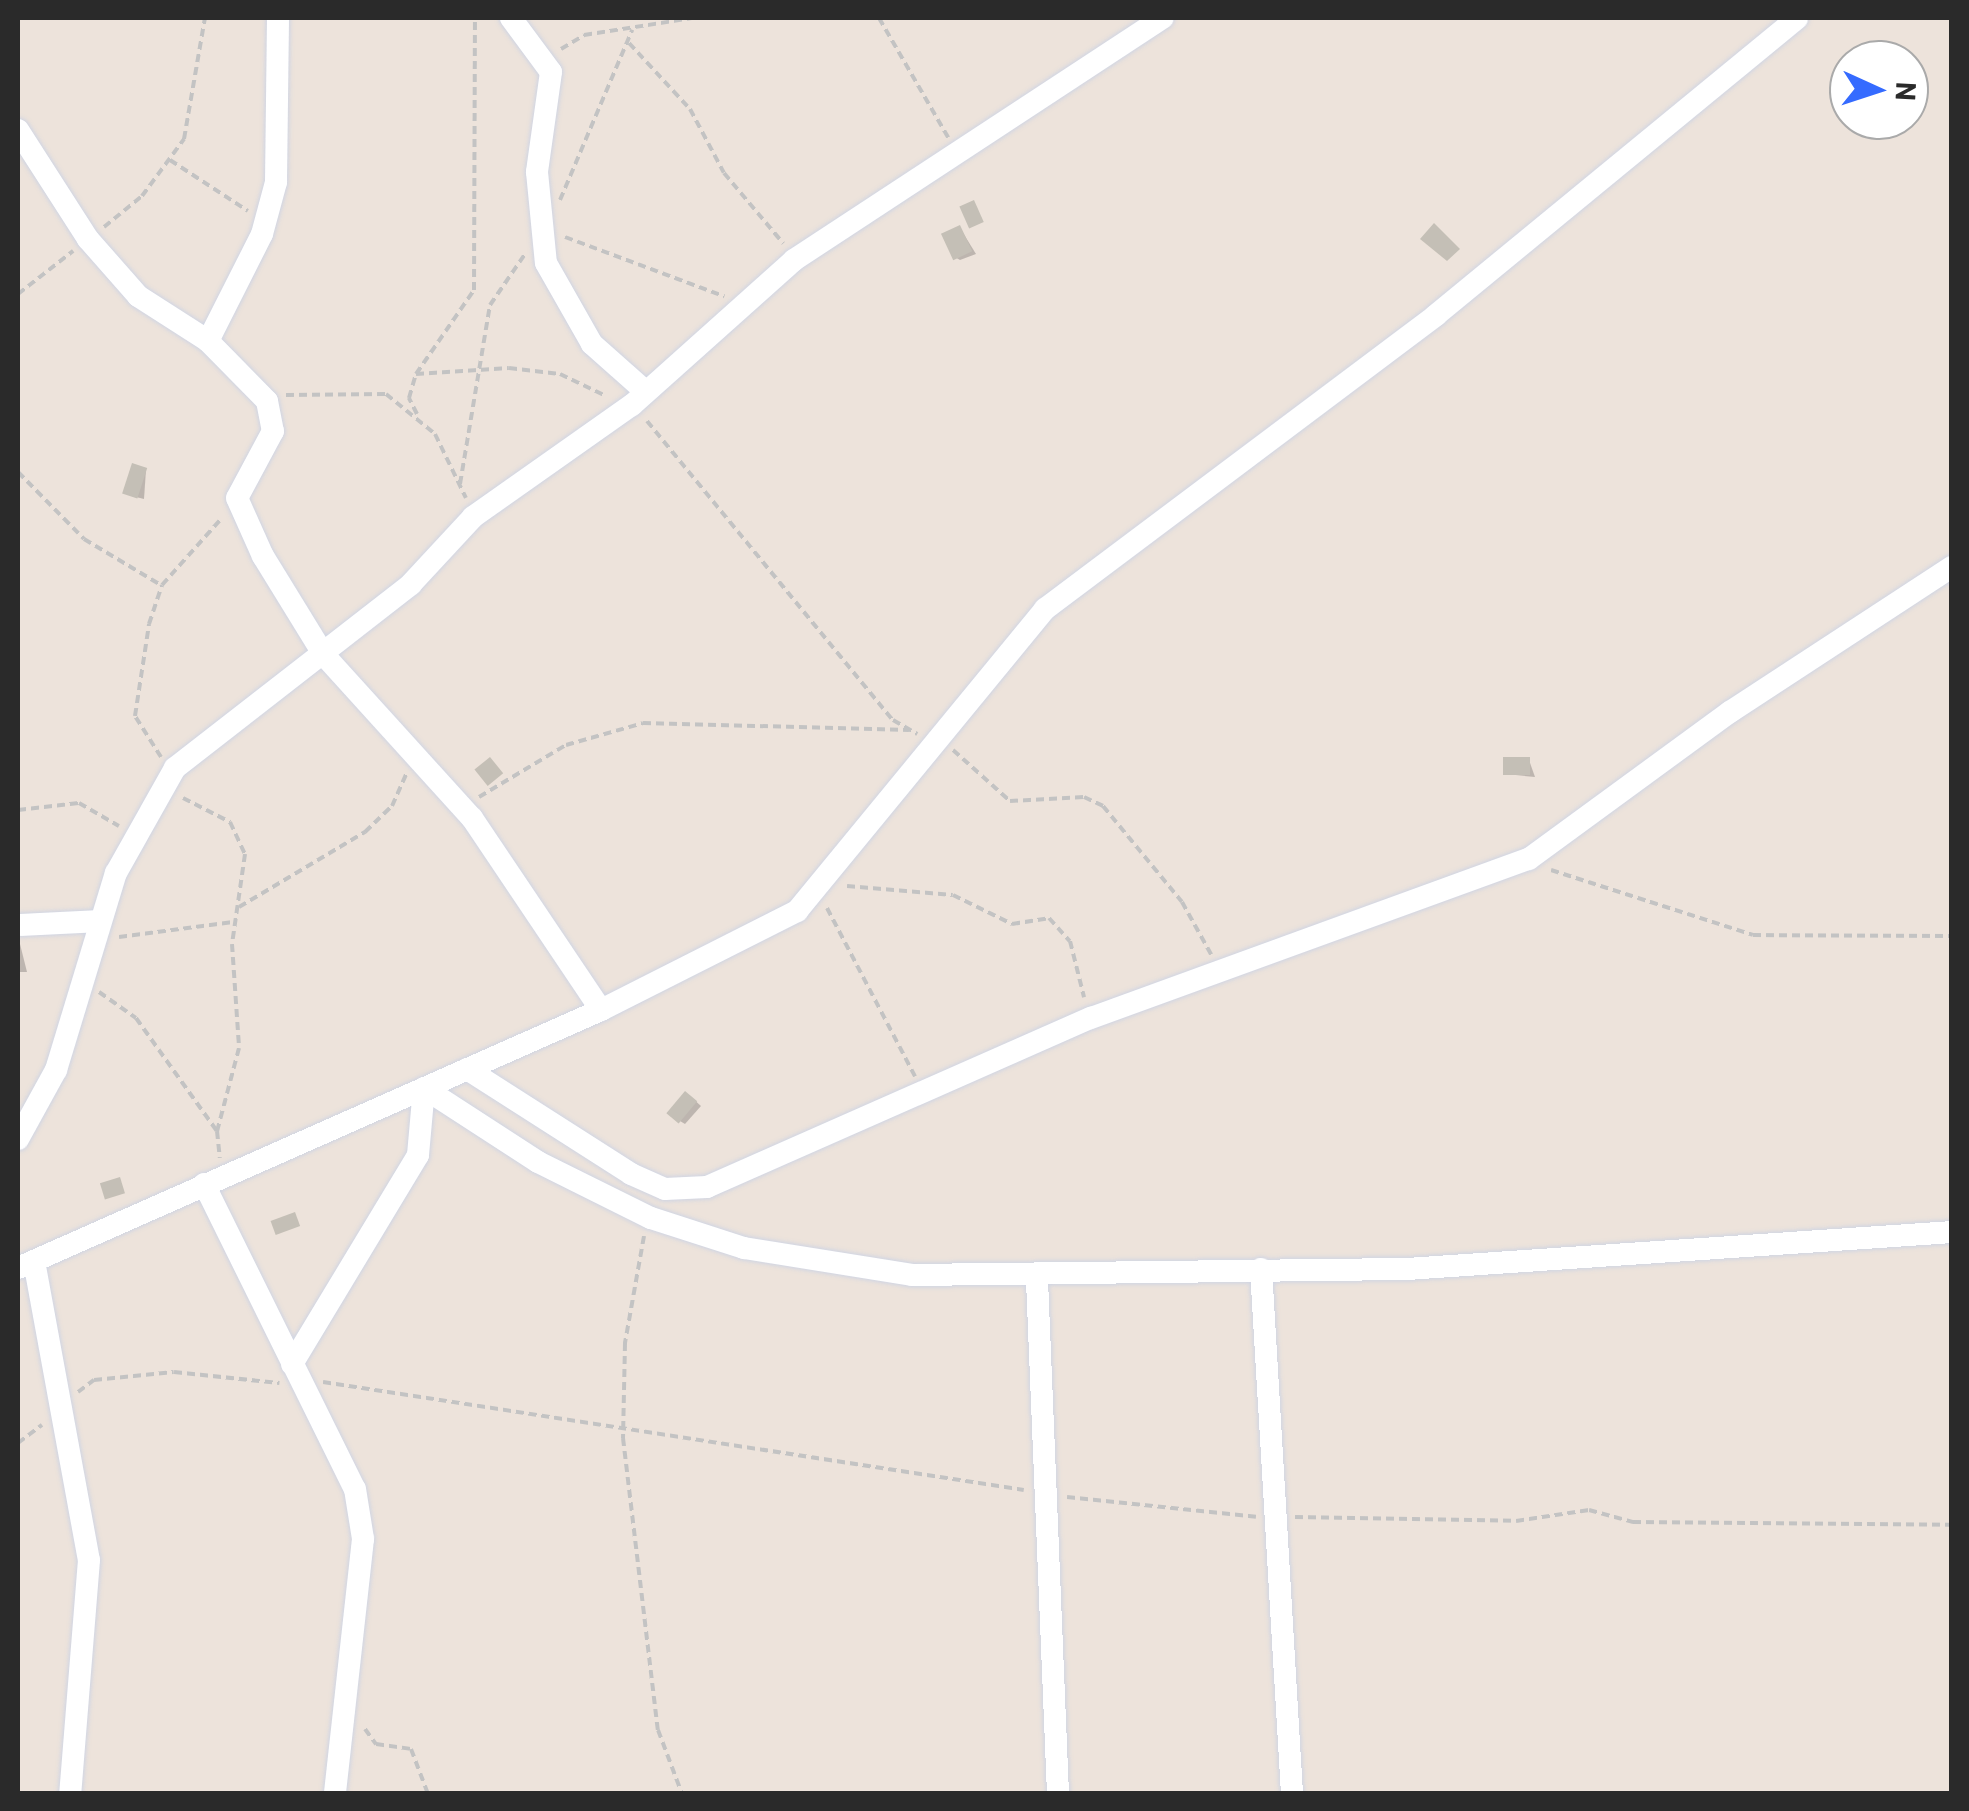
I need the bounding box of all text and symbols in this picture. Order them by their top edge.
north arrow [1829,40,1929,140]
text: N [1889,81,1924,102]

